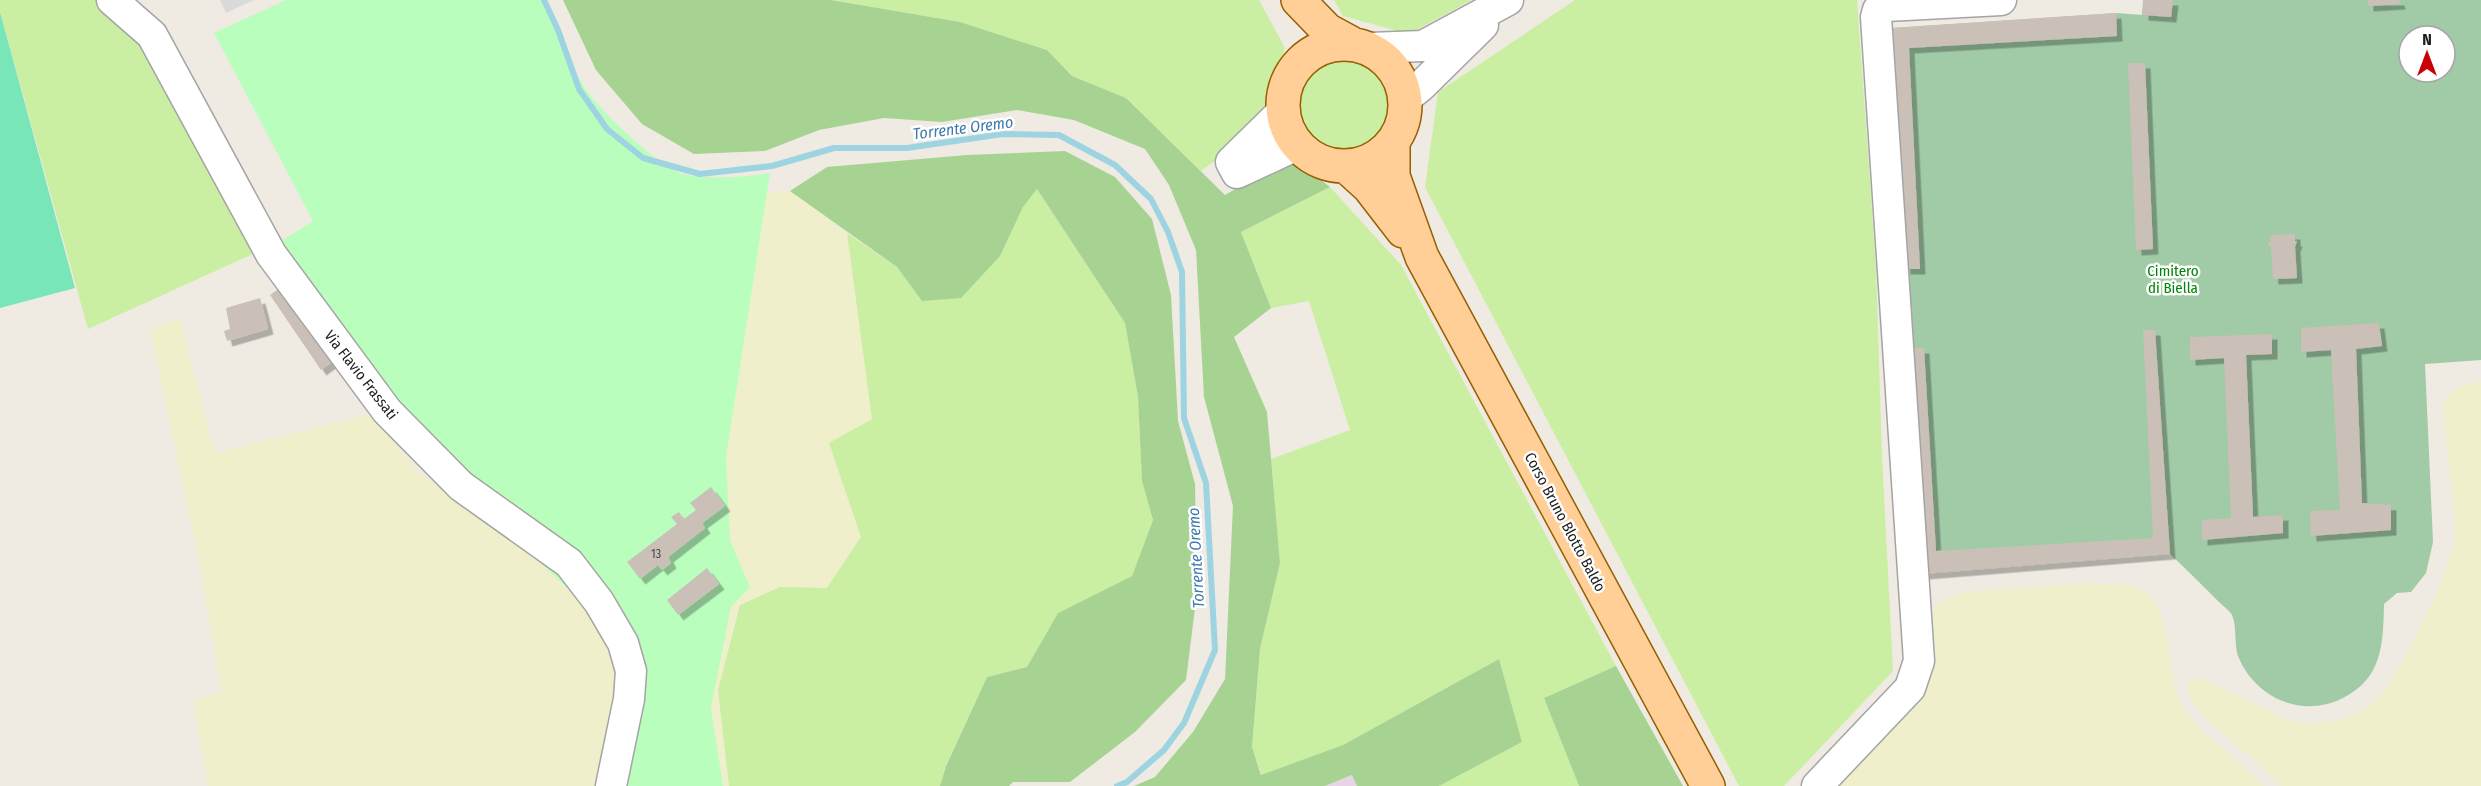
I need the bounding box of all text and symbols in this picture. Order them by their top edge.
north arrow [2397,24,2457,84]
text: N [2422,30,2432,49]
water label: Torrente Oremo [912,112,1014,144]
park label: Cimitero di Biella [2147,262,2199,297]
street label: Via Flavio Frassati [321,327,401,423]
street label: Corso Bruno Blotto Baldo [1521,449,1609,595]
water label: Torrente Oremo [1184,507,1208,609]
house number: 13 [651,547,661,561]

